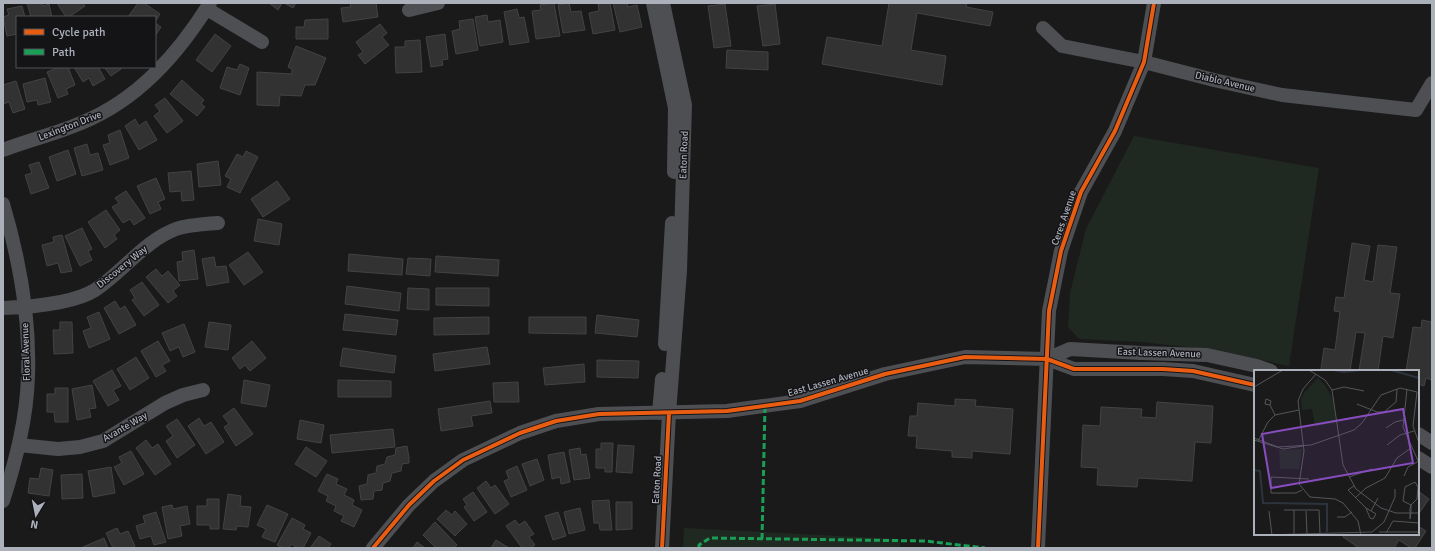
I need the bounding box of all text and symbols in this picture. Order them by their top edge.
legend [16,16,156,68]
text: Cycle path [52,25,105,40]
text: Path [52,45,75,60]
street label: Diablo Avenue [1194,69,1256,95]
street label: Lexington Drive [37,108,103,144]
street label: Eaton Road [677,131,691,179]
street label: Ceres Avenue [1049,189,1079,247]
street label: Discovery Way [94,243,150,291]
street label: Floral Avenue [19,323,33,381]
street label: East Lassen Avenue [1117,346,1201,360]
street label: East Lassen Avenue [786,365,870,399]
inset map [1254,370,1419,535]
street label: Avante Way [101,409,150,445]
street label: Eaton Road [650,456,664,504]
north arrow [16,495,56,535]
text: N [29,517,39,531]

